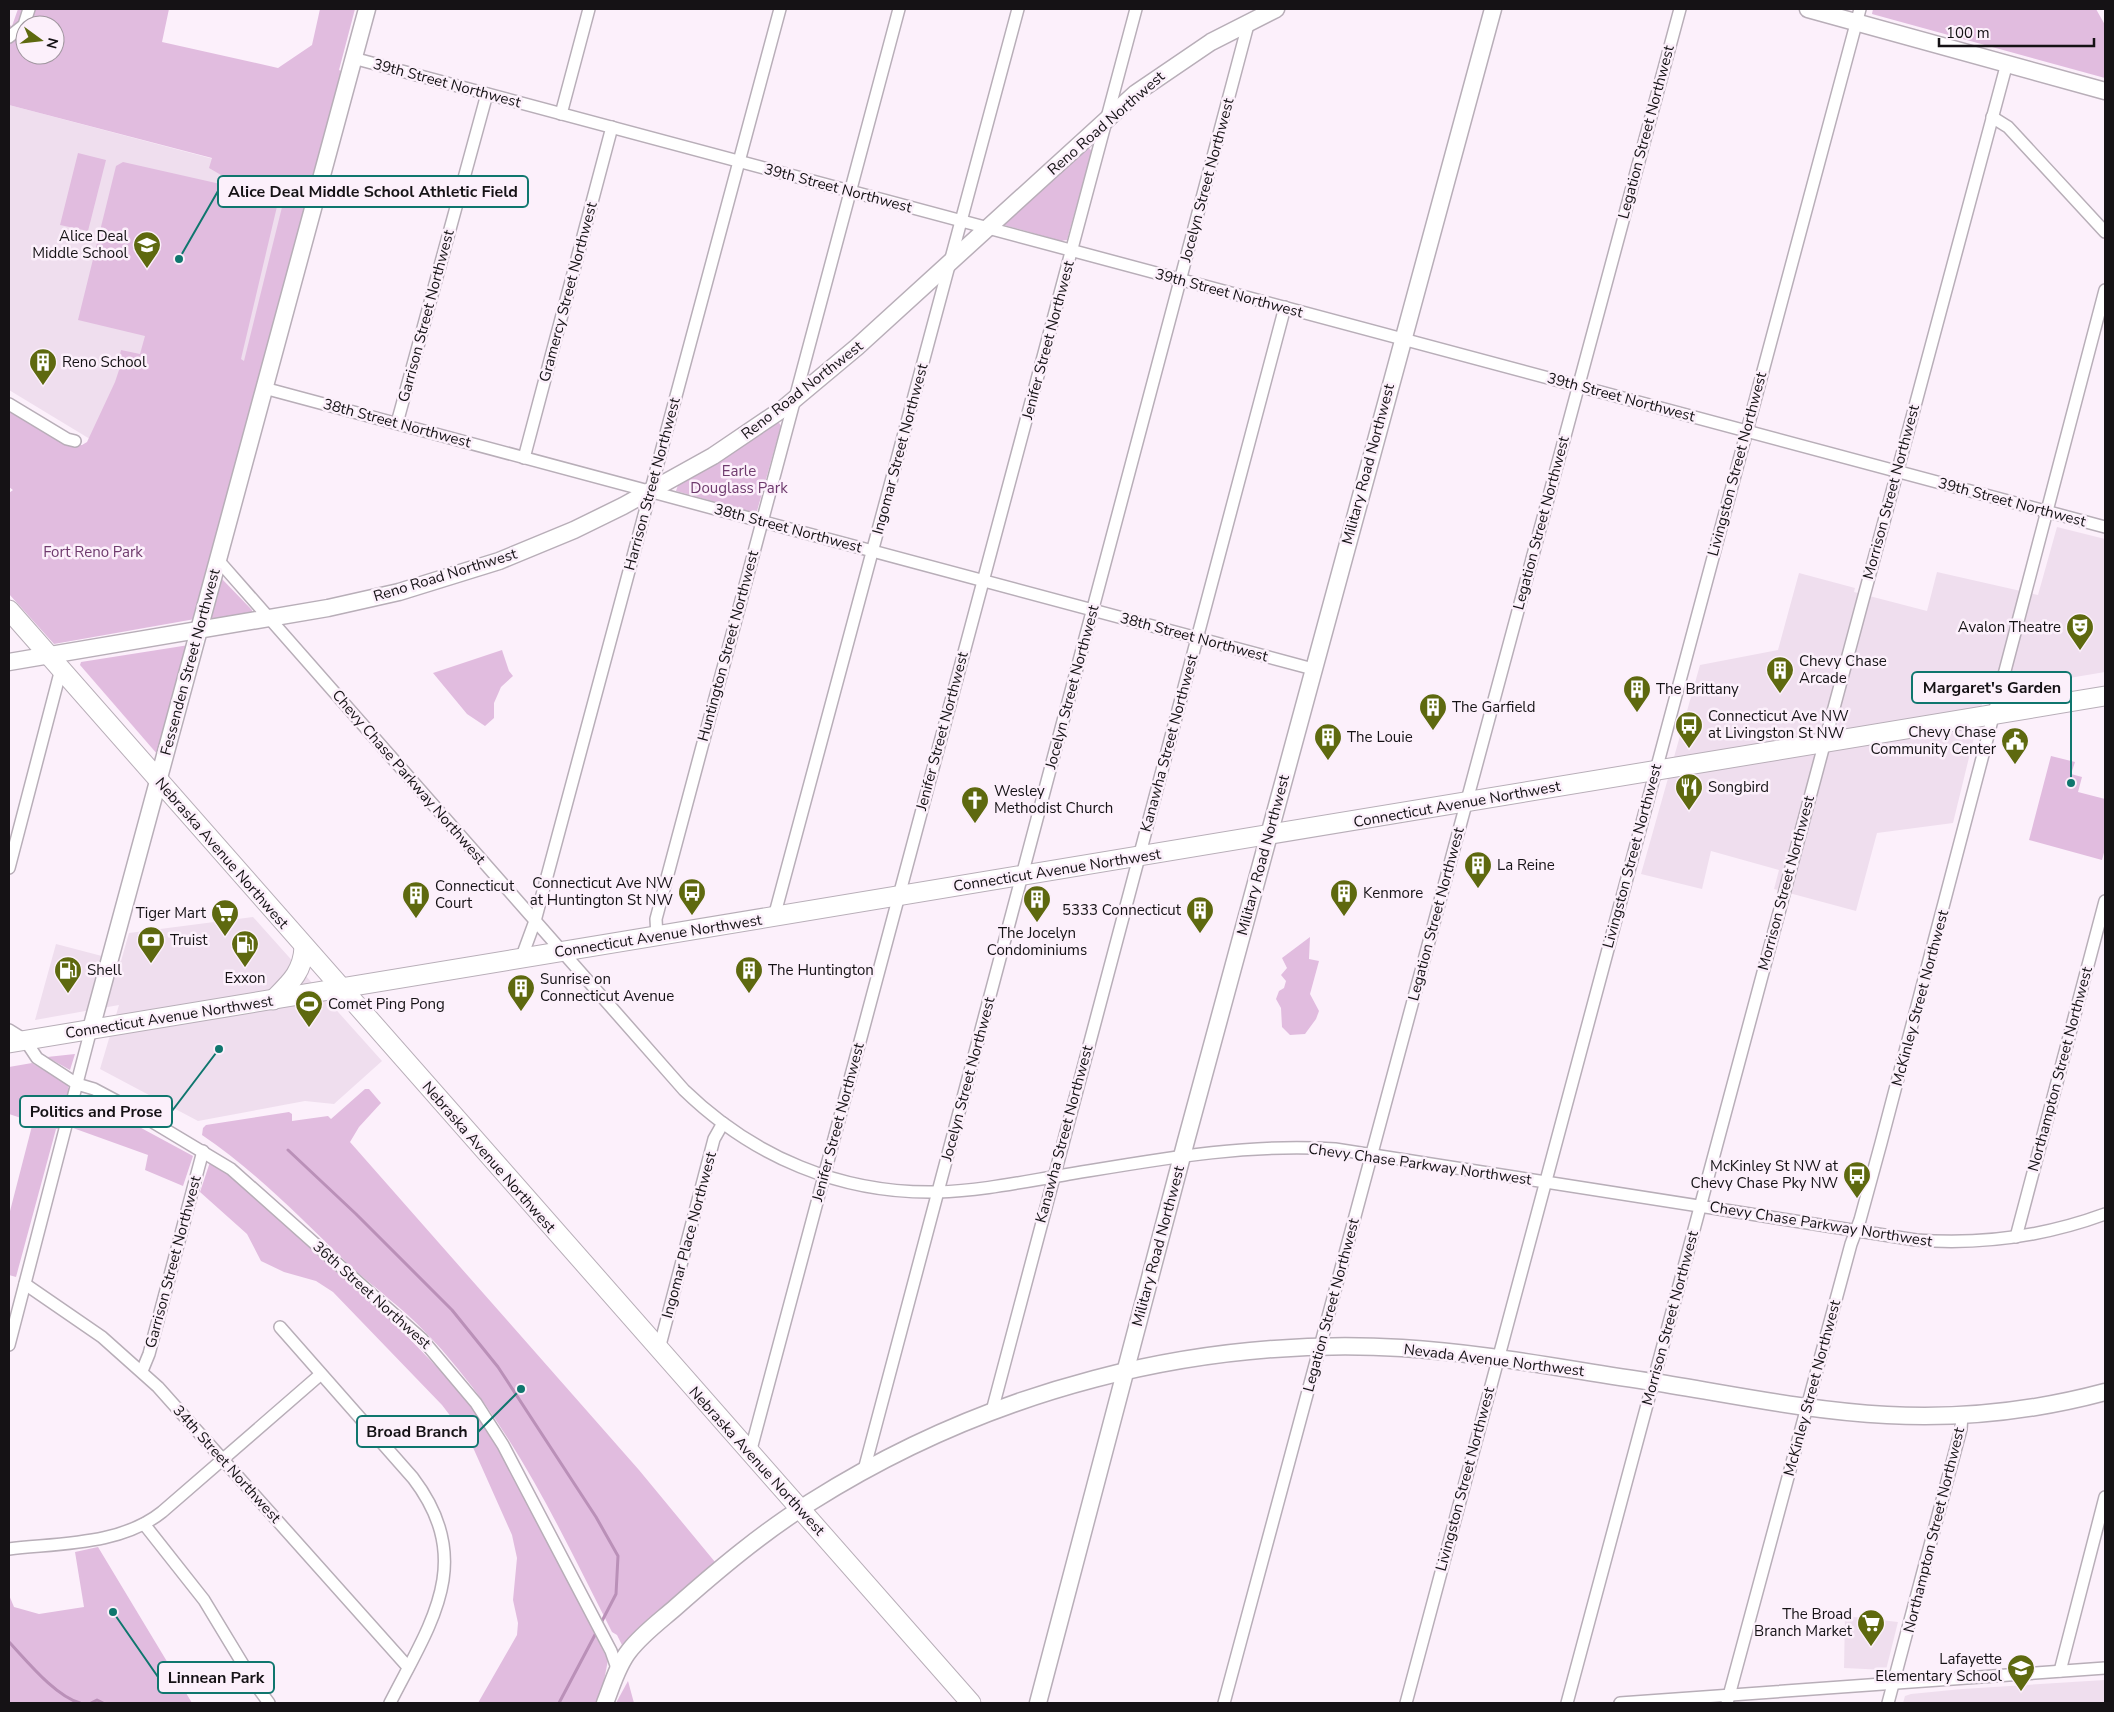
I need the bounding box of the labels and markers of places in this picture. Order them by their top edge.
callout: Alice Deal Middle School Athletic Field [218,176,528,207]
place label: Alice Deal Middle School [32,226,129,263]
school or university icon: Alice Deal Middle School [132,230,162,269]
building icon: Reno School [28,347,58,386]
place label: Reno School [62,352,147,372]
theatre icon: Avalon Theatre [2065,612,2095,651]
place label: Avalon Theatre [1958,617,2061,637]
place label: Chevy Chase Arcade [1799,651,1887,688]
building icon: Chevy Chase Arcade [1765,655,1795,694]
callout: Margaret's Garden [1912,672,2071,703]
building icon: The Brittany [1622,674,1652,713]
place label: The Brittany [1656,679,1739,699]
building icon: The Garfield [1418,692,1448,731]
place label: The Garfield [1452,697,1535,717]
place label: Connecticut Ave NW at Livingston St NW [1708,706,1849,743]
bus stop icon: Connecticut Ave NW at Livingston St NW [1674,710,1704,749]
building icon: The Louie [1313,722,1343,761]
place label: Chevy Chase Community Center [1870,722,1997,759]
public building icon: Chevy Chase Community Center [2000,726,2030,765]
place label: The Louie [1347,727,1413,747]
restaurant icon: Songbird [1674,772,1704,811]
place label: Songbird [1708,777,1769,797]
place label: Wesley Methodist Church [994,781,1113,818]
church icon: Wesley Methodist Church [960,785,990,824]
building icon: La Reine [1463,850,1493,889]
place label: La Reine [1497,855,1555,875]
place label: Connecticut Ave NW at Huntington St NW [530,873,673,910]
place label: Connecticut Court [435,876,515,913]
bus stop icon: Connecticut Ave NW at Huntington St NW [677,877,707,916]
building icon: Kenmore [1329,878,1359,917]
building icon: Connecticut Court [401,880,431,919]
place label: Kenmore [1363,883,1423,903]
building icon: The Jocelyn Condominiums [1022,884,1052,923]
building icon: 5333 Connecticut [1185,895,1215,934]
supermarket icon: Tiger Mart [210,898,240,937]
place label: 5333 Connecticut [1062,900,1182,920]
place label: Tiger Mart [136,903,207,923]
place label: The Jocelyn Condominiums [987,923,1087,960]
bank icon: Truist [136,925,166,964]
fuel station icon: Exxon [230,929,260,968]
place label: Truist [170,930,208,950]
fuel station icon: Shell [53,955,83,994]
building icon: The Huntington [734,955,764,994]
place label: Shell [87,960,122,980]
place label: The Huntington [768,960,874,980]
place label: Exxon [224,968,266,988]
place label: Sunrise on Connecticut Avenue [540,969,674,1006]
building icon: Sunrise on Connecticut Avenue [506,973,536,1012]
sports icon: Comet Ping Pong [294,989,324,1028]
place label: Comet Ping Pong [328,994,445,1014]
callout: Politics and Prose [20,1096,172,1127]
place label: McKinley St NW at Chevy Chase Pky NW [1690,1156,1839,1193]
bus stop icon: McKinley St NW at Chevy Chase Pky NW [1842,1160,1872,1199]
callout: Broad Branch [357,1416,478,1447]
place label: The Broad Branch Market [1754,1604,1853,1641]
supermarket icon: The Broad Branch Market [1856,1608,1886,1647]
place label: Lafayette Elementary School [1875,1649,2003,1686]
school or university icon: Lafayette Elementary School [2006,1653,2036,1692]
callout: Linnean Park [158,1662,274,1693]

